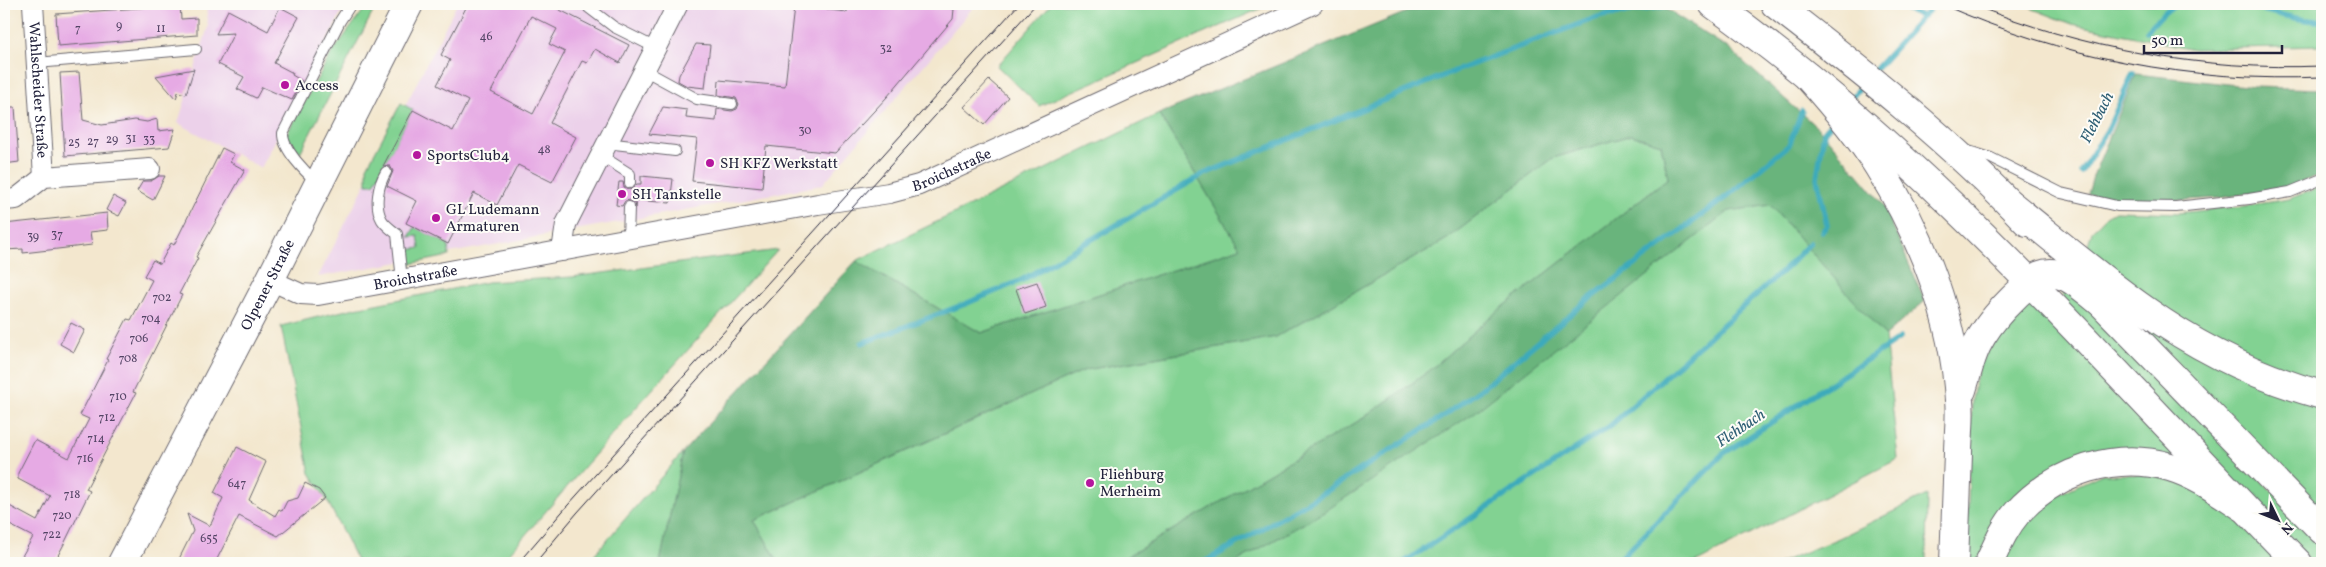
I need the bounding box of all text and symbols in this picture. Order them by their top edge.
house number: 9 [116,18,122,34]
street label: Wahlscheider Straße [22,21,52,159]
house number: 7 [75,21,81,37]
house number: 11 [156,21,166,37]
scale bar [2144,22,2281,54]
house number: 46 [479,29,493,45]
text: 50 m [2151,31,2183,52]
house number: 32 [880,41,892,57]
place label: Access [295,76,339,97]
marker: Access [279,79,291,91]
water label: Flehbach [2076,89,2120,147]
house number: 30 [798,123,812,139]
house number: 31 [126,131,136,147]
house number: 29 [106,132,118,148]
house number: 33 [143,132,155,148]
house number: 27 [87,134,99,150]
house number: 25 [68,135,80,151]
house number: 48 [537,142,551,158]
street label: Broichstraße [910,144,995,198]
place label: SportsClub4 [427,146,510,167]
marker: SportsClub4 [411,149,423,161]
place label: SH KFZ Werkstatt [720,154,838,175]
marker: SH KFZ Werkstatt [704,157,716,169]
place label: SH Tankstelle [632,185,721,206]
marker: SH Tankstelle [616,188,628,200]
place label: GL Ludemann Armaturen [446,200,539,238]
marker: GL Ludemann Armaturen [430,212,442,224]
house number: 37 [51,227,63,243]
house number: 39 [27,229,39,245]
street label: Olpener Straße [236,236,301,335]
street label: Broichstraße [372,261,459,297]
house number: 702 [153,290,172,306]
house number: 704 [141,311,161,327]
house number: 706 [130,331,148,347]
house number: 708 [119,351,137,367]
house number: 710 [109,389,127,405]
water label: Flehbach [1712,404,1770,453]
house number: 712 [99,410,115,426]
house number: 714 [87,431,105,447]
house number: 716 [77,451,93,467]
place label: Fliehburg Merheim [1100,465,1164,503]
house number: 647 [228,476,247,492]
marker: Fliehburg Merheim [1084,477,1096,489]
house number: 718 [64,487,80,503]
north arrow [2254,494,2304,544]
house number: 720 [52,508,72,524]
text: N [2276,518,2297,538]
house number: 722 [43,527,61,543]
house number: 655 [200,531,218,547]

